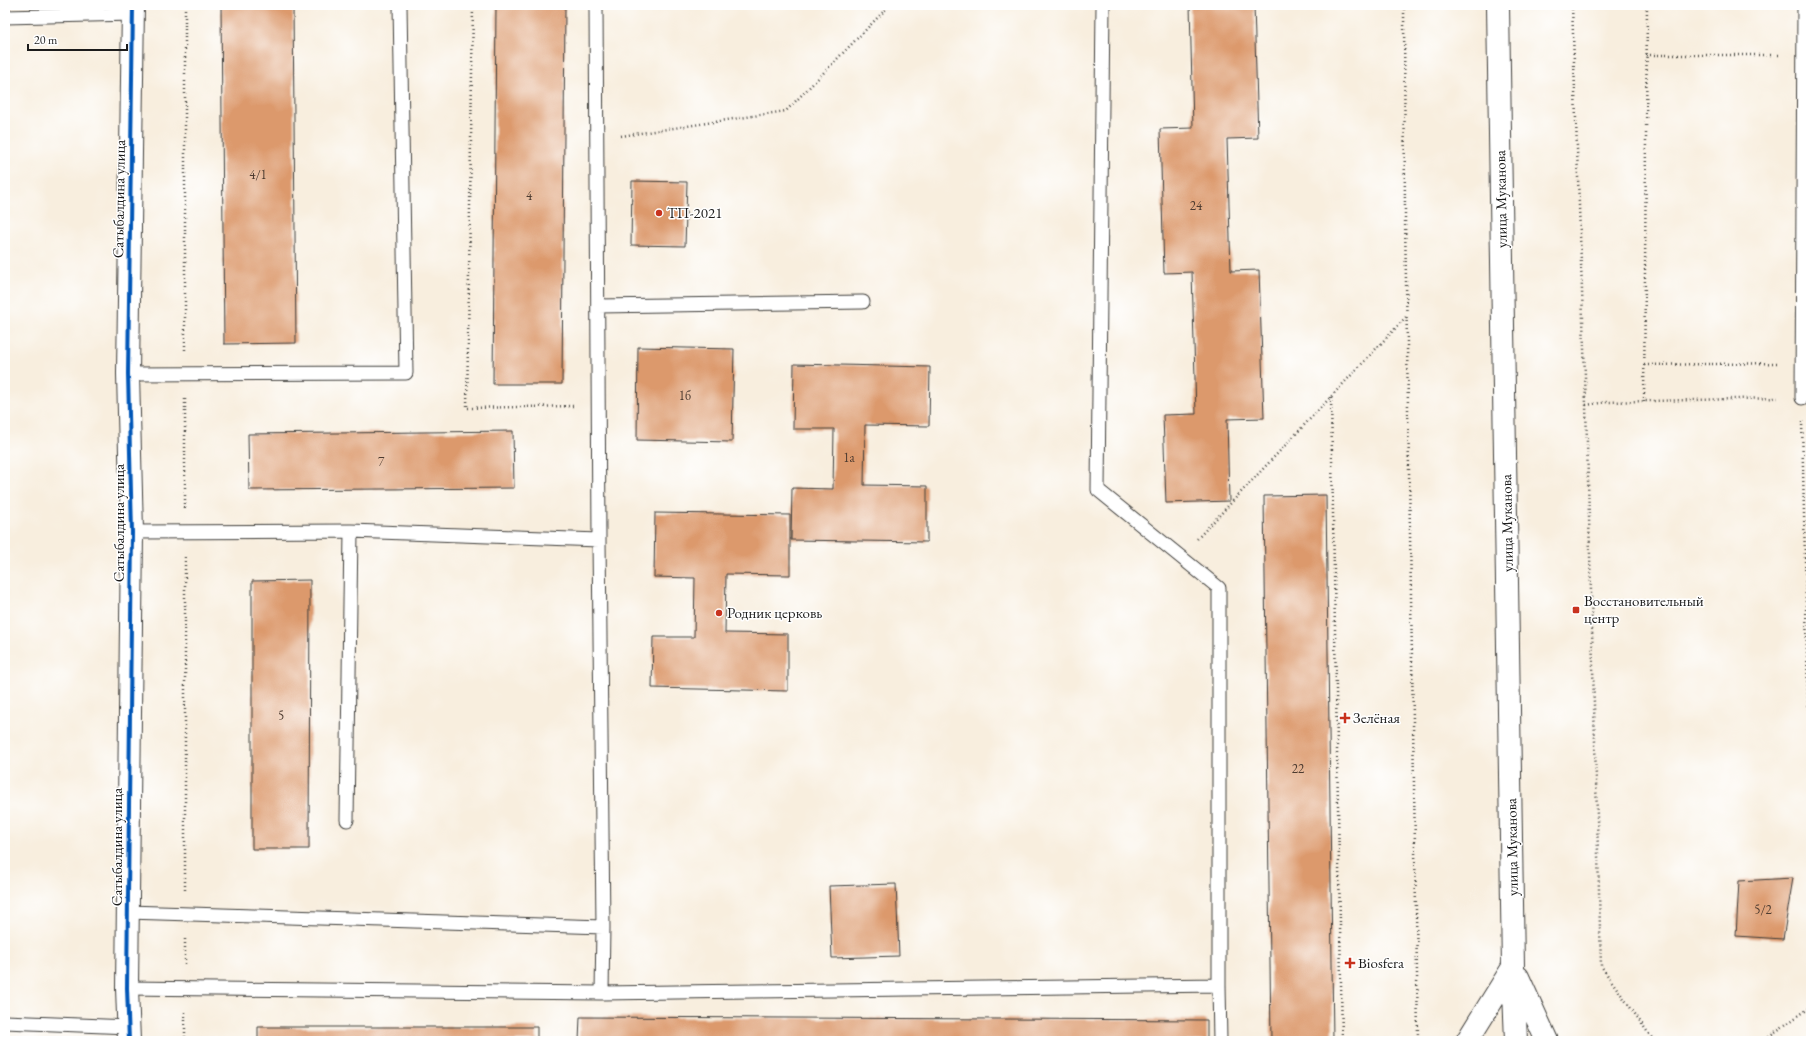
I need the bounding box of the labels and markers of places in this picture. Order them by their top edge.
place label: ТП-2021 [667,203,722,222]
marker: ТП-2021 [654,208,664,218]
place label: Восстановительный центр [1584,591,1704,627]
place label: Родник церковь [727,603,822,622]
marker: Восстановительный центр [1571,605,1581,615]
marker: Родник церковь [714,608,724,618]
place label: Зелёная [1353,708,1400,727]
marker: Зелёная [1340,713,1350,723]
place label: Biosfera [1358,953,1404,972]
marker: Biosfera [1345,958,1355,968]

